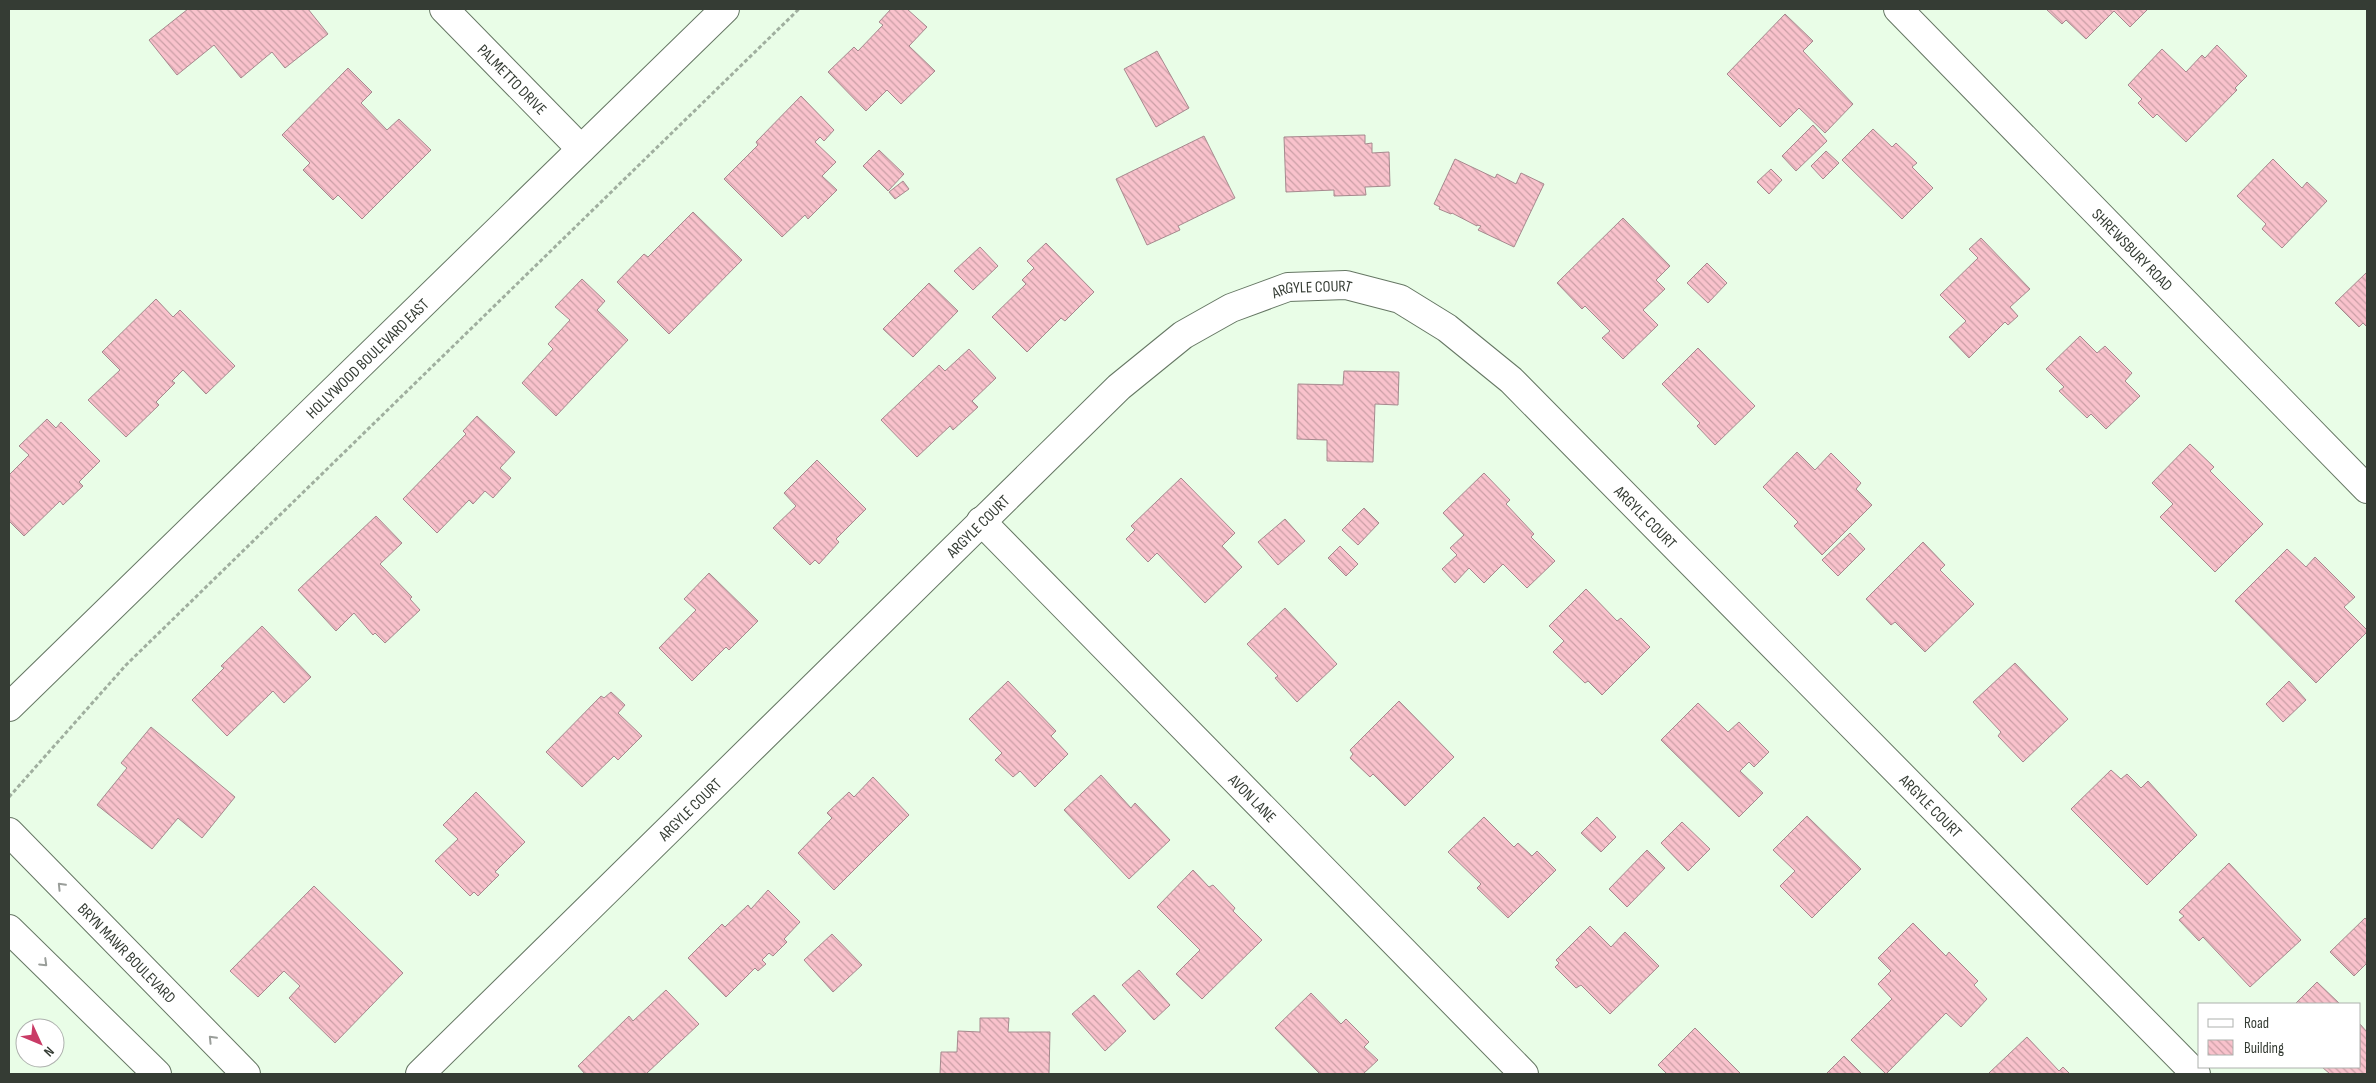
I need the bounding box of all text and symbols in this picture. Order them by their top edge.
street label: PALMETTO DRIVE [473,41,550,119]
street label: SHREWSBURY ROAD [2087,205,2176,296]
street label: ARGYLE COURT [1269,277,1354,303]
street label: HOLLYWOOD BOULEVARD EAST [303,295,434,423]
street label: ARGYLE COURT [1609,482,1680,554]
street label: ARGYLE COURT [943,491,1015,563]
street label: AVON LANE [1223,770,1280,827]
street label: ARGYLE COURT [1894,771,1966,843]
street label: ARGYLE COURT [654,775,726,846]
one-way arrow [58,882,67,891]
street label: BRYN MAWR BOULEVARD [73,900,179,1008]
one-way arrow [38,957,47,966]
legend [2198,1003,2361,1068]
text: Road [2244,1014,2269,1033]
north arrow [15,1018,65,1068]
one-way arrow [209,1036,218,1045]
text: Building [2244,1039,2284,1058]
text: N [40,1043,58,1060]

